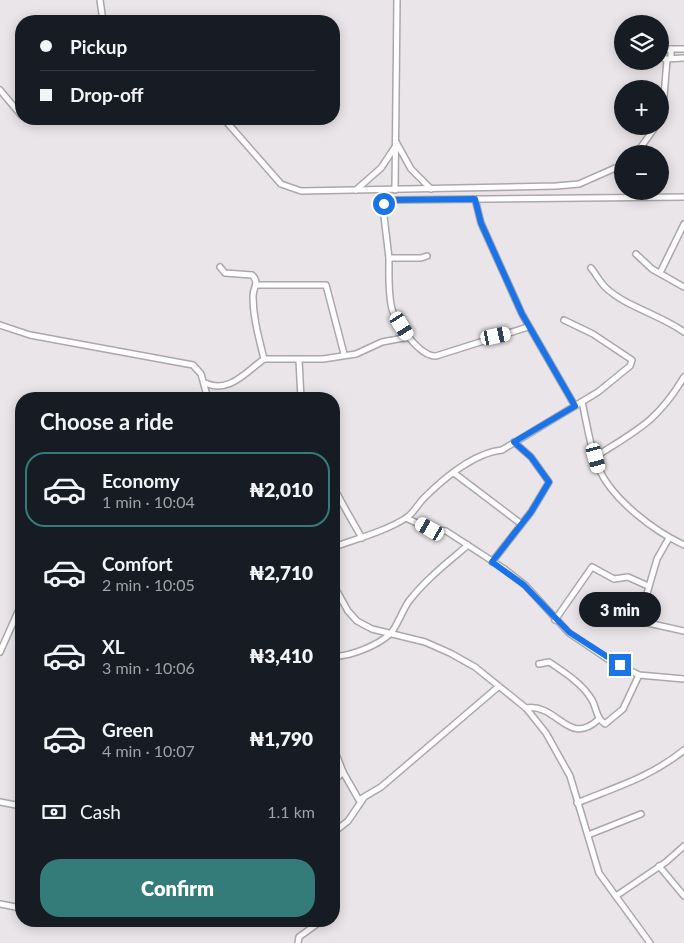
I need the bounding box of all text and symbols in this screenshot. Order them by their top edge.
map controls [614,15,669,200]
button: layers [614,15,669,70]
text: Pickup [70,35,127,58]
button: + [614,80,669,135]
text: Drop-off [70,83,144,106]
button: − [614,145,669,200]
route start [373,193,395,215]
car [387,309,416,343]
car [479,326,512,346]
text: Choose a ride [40,408,174,435]
car [584,442,607,474]
icon: car [42,467,87,512]
text: Economy [102,469,180,492]
text: ₦2,010 [249,478,313,501]
text: 1 min · 10:04 [102,492,195,511]
car [413,515,446,543]
icon: car [42,550,87,595]
text: Comfort [102,552,173,575]
text: ₦2,710 [249,561,313,584]
text: 2 min · 10:05 [102,575,195,594]
callout: 3 min [579,592,661,628]
text: 3 min [600,600,640,619]
icon: car [42,633,87,678]
text: XL [102,635,125,658]
text: ₦3,410 [249,644,313,667]
route end [609,654,631,676]
text: 3 min · 10:06 [102,658,195,677]
icon: car [42,716,87,761]
text: Green [102,718,153,741]
text: ₦1,790 [249,727,313,750]
text: 4 min · 10:07 [102,741,195,760]
icon: cash [40,798,68,826]
text: Cash [80,800,121,823]
text: 1.1 km [267,802,315,821]
button: Confirm [40,859,315,917]

